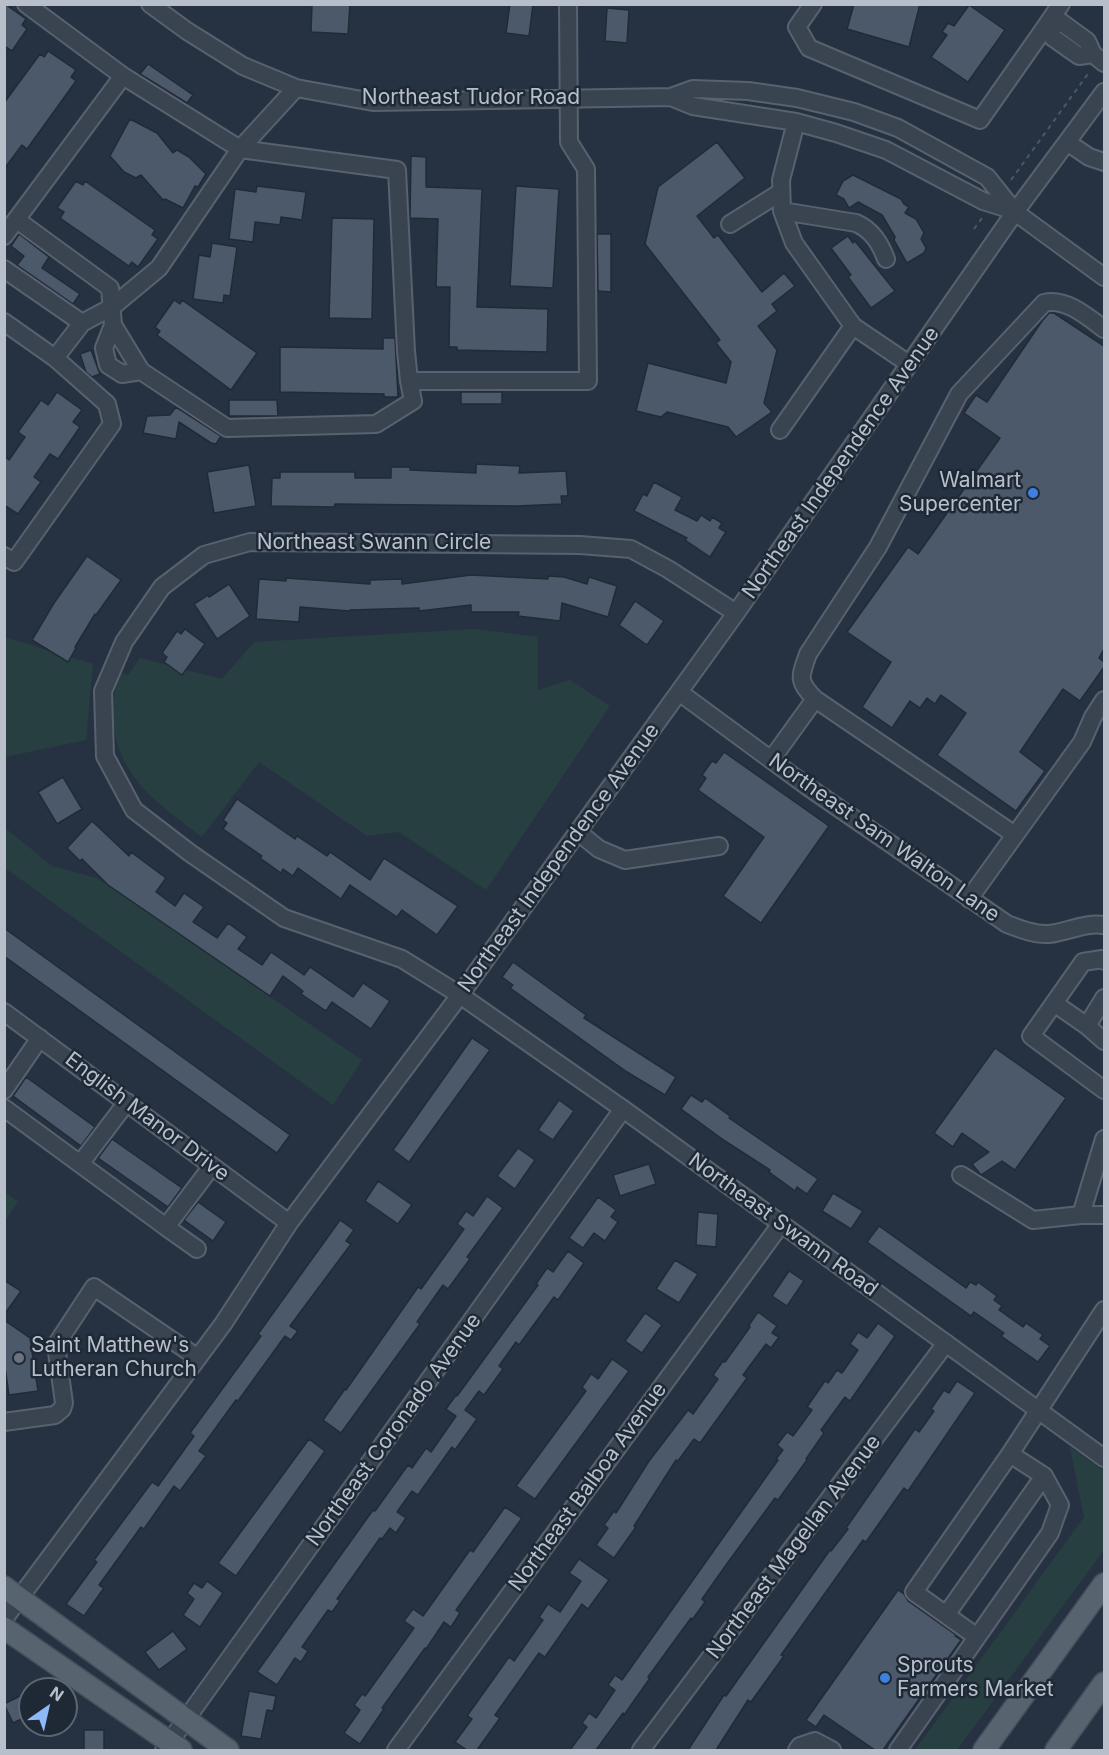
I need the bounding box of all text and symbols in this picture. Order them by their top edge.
street label: Northeast Tudor Road [362,85,580,111]
street label: Northeast Independence Avenue [737,322,945,604]
place label: Walmart Supercenter [899,468,1021,518]
marker: Walmart Supercenter [1026,486,1040,500]
street label: Northeast Swann Circle [257,530,491,556]
street label: Northeast Independence Avenue [453,719,665,997]
street label: Northeast Sam Walton Lane [764,748,1004,928]
street label: English Manor Drive [60,1047,234,1187]
street label: Northeast Swann Road [683,1148,883,1302]
street label: Northeast Coronado Avenue [301,1309,487,1551]
place label: Saint Matthew's Lutheran Church [31,1333,197,1383]
marker: Saint Matthew's Lutheran Church [12,1351,26,1365]
street label: Northeast Balboa Avenue [504,1378,672,1596]
street label: Northeast Magellan Avenue [701,1430,887,1664]
place label: Sprouts Farmers Market [897,1653,1054,1703]
marker: Sprouts Farmers Market [878,1671,892,1685]
north arrow [18,1677,78,1737]
text: N [46,1682,68,1705]

